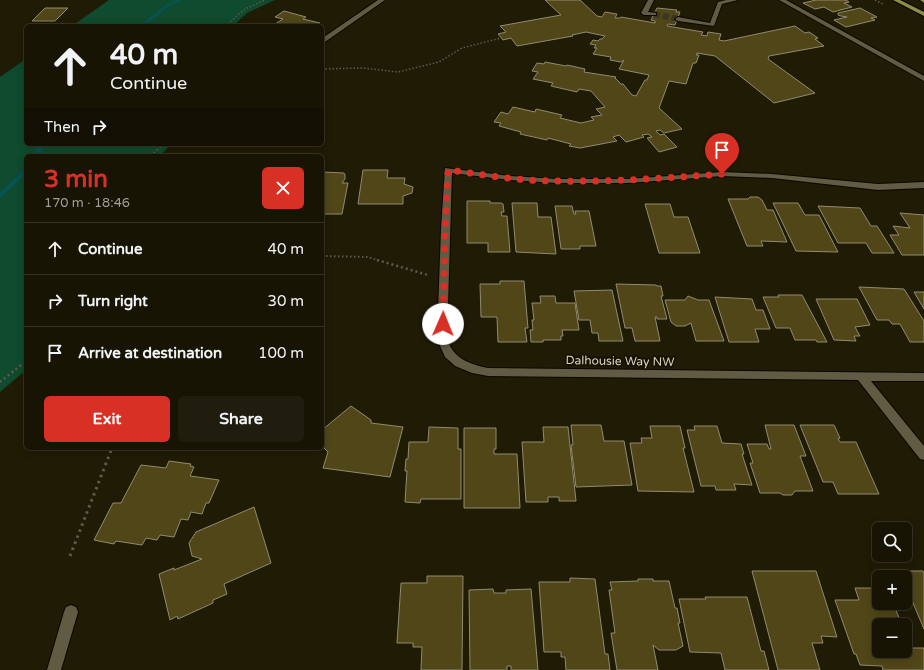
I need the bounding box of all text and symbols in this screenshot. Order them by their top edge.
text: 40 m [110,38,178,72]
icon: ahead [44,40,96,92]
text: Continue [110,72,187,94]
icon: right [88,116,110,138]
text: Then [44,118,80,136]
pin [705,133,739,174]
icon: arrive [711,139,733,161]
text: 3 min [44,165,108,194]
button: close [262,167,304,209]
text: 170 m · 18:46 [44,195,130,211]
icon: ahead [44,238,66,260]
text: Continue [78,240,142,258]
text: 40 m [267,240,304,258]
icon: right [44,290,66,312]
text: Turn right [78,292,148,310]
text: 30 m [267,292,304,310]
position arrow [422,303,464,345]
icon: arrive [44,342,66,364]
text: Arrive at destination [78,344,222,362]
text: 100 m [258,344,304,362]
street label: Dalhousie Way NW [565,353,675,369]
button: Exit [44,396,170,442]
button: Share [178,396,304,442]
map controls [872,522,912,658]
button: search [872,522,912,562]
button: + [872,570,912,610]
button: − [872,618,912,658]

